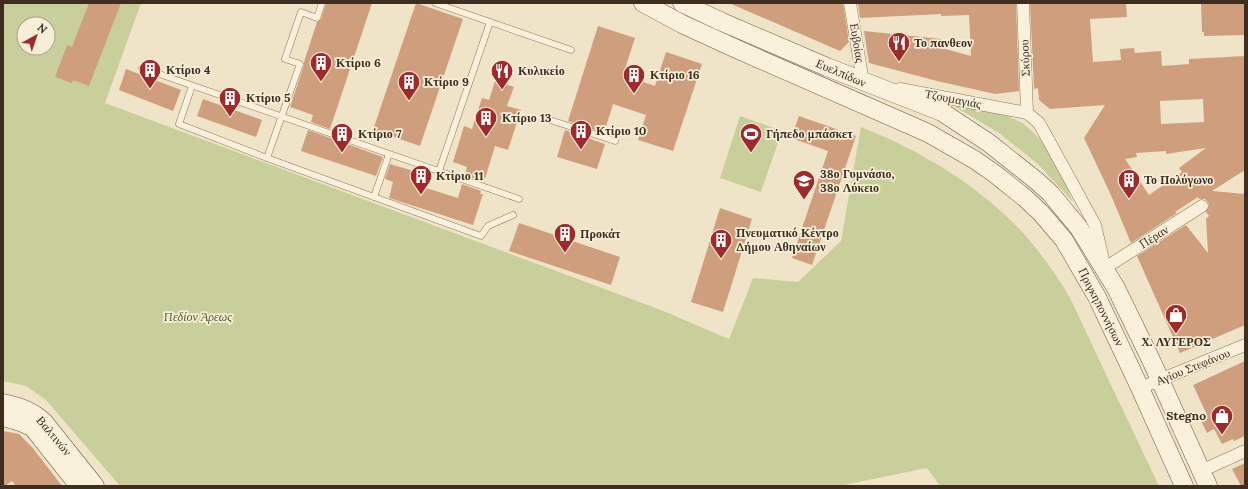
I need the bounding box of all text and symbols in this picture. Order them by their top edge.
north arrow [16,16,56,56]
text: N [35,20,51,37]
street label: Ευβοίας [847,22,868,64]
restaurant icon: Το πανθεον [886,30,912,63]
place label: Το πανθεον [914,35,973,50]
street label: Σκύρου [1016,39,1033,77]
building icon: Κτίριο 6 [308,50,334,83]
place label: Κτίριο 6 [336,55,381,70]
street label: Ευελπίδων [814,55,869,90]
building icon: Κτίριο 4 [137,57,163,90]
restaurant icon: Κυλικείο [489,58,515,91]
place label: Κτίριο 4 [166,62,211,77]
building icon: Κτίριο 16 [621,62,647,95]
place label: Κυλικείο [518,63,565,78]
place label: Κτίριο 16 [650,67,700,82]
building icon: Κτίριο 9 [396,69,422,102]
place label: Κτίριο 9 [424,74,469,89]
building icon: Κτίριο 5 [217,85,243,118]
street label: Τζουμαγιάς [924,86,983,111]
place label: Κτίριο 5 [246,90,291,105]
building icon: Κτίριο 13 [473,105,499,138]
place label: Κτίριο 13 [502,110,552,125]
building icon: Κτίριο 10 [568,118,594,151]
building icon: Κτίριο 7 [329,121,355,154]
sports icon: Γήπεδο μπάσκετ [738,121,764,154]
place label: Κτίριο 10 [596,123,647,138]
place label: Κτίριο 7 [358,126,402,141]
place label: Γήπεδο μπάσκετ [766,126,853,141]
building icon: Κτίριο 11 [408,163,434,196]
place label: 38ο Γυμνάσιο, 38ο Λύκειο [820,166,894,195]
building icon: Το Πολύγωνο [1116,167,1142,200]
place label: Κτίριο 11 [436,168,484,183]
school or university icon: 38ο Γυμνάσιο, 38ο Λύκειο [791,168,817,201]
place label: Το Πολύγωνο [1144,172,1213,187]
building icon: Προκάτ [552,221,578,254]
street label: Πέραν [1136,221,1172,252]
place label: Πνευματικό Κέντρο Δήμου Αθηναίων [736,225,839,254]
place label: Προκάτ [580,226,621,241]
building icon: Πνευματικό Κέντρο Δήμου Αθηναίων [708,227,734,260]
street label: Πριγκηποννήσων [1075,265,1128,349]
shop icon: Χ. ΛΥΓΕΡΟΣ [1163,302,1189,335]
park label: Πεδίον Άρεως [164,309,232,324]
place label: Χ. ΛΥΓΕΡΟΣ [1141,334,1211,349]
street label: Αγίου Στεφάνου [1154,345,1232,388]
shop icon: Stegno [1209,403,1235,436]
place label: Stegno [1166,408,1206,423]
street label: Βαλτινών [34,413,76,459]

